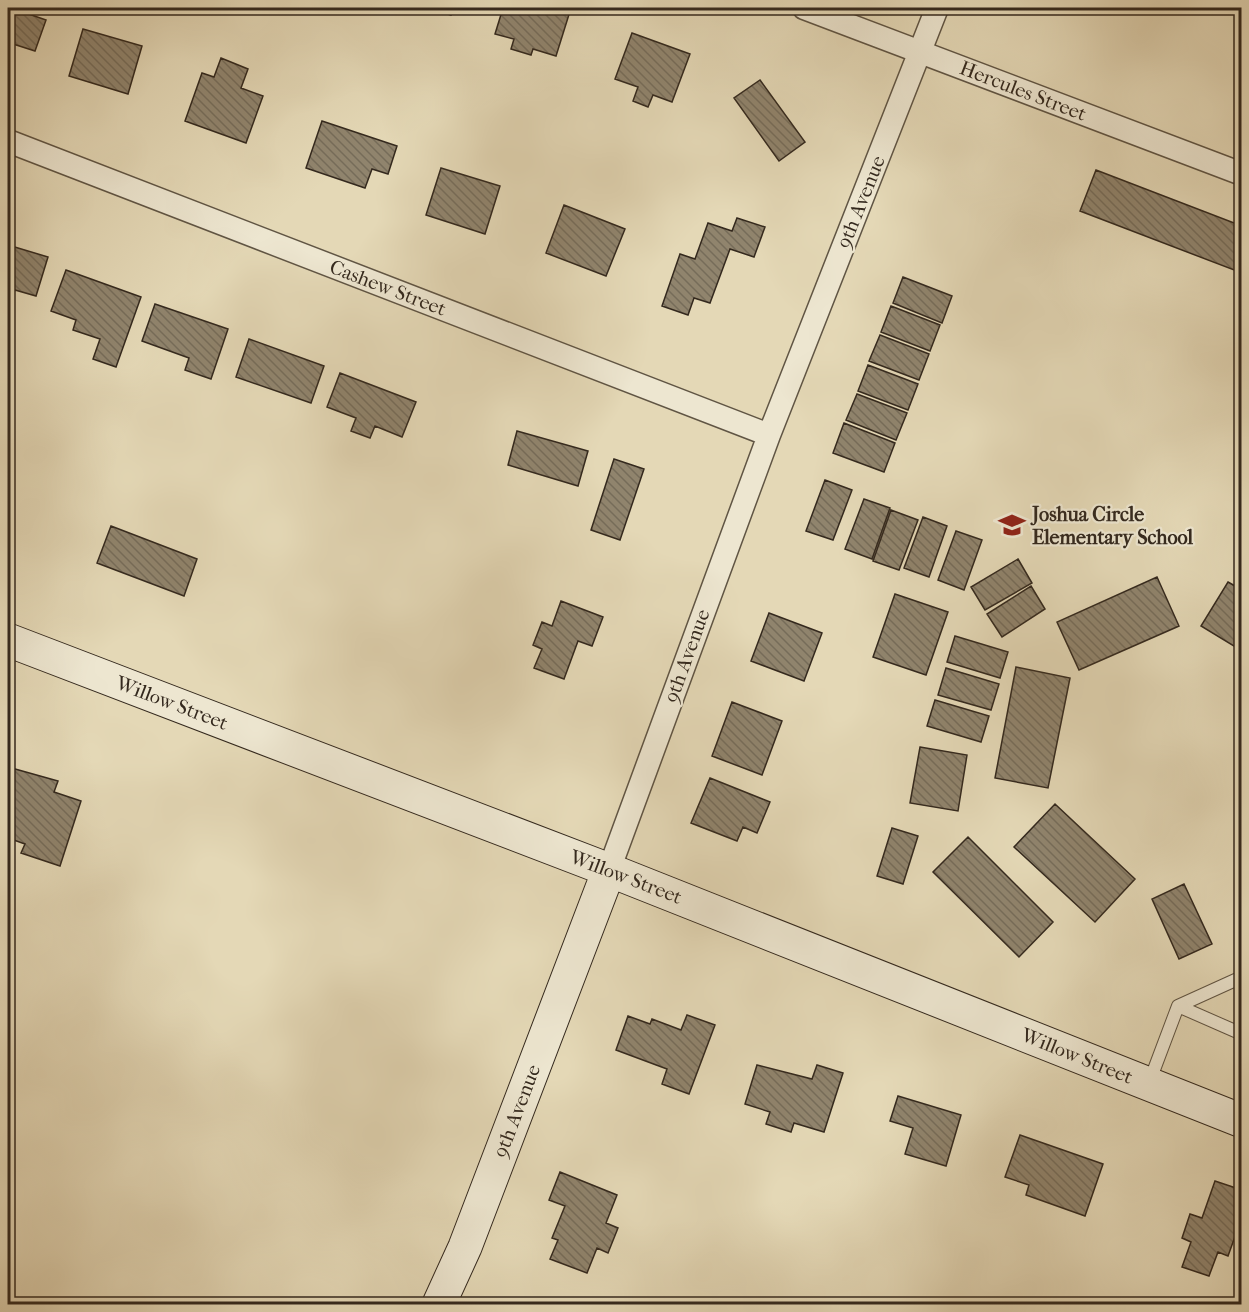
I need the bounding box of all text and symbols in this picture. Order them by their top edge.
street label: Hercules Street [956,56,1090,126]
street label: 9th Avenue [832,152,890,252]
street label: Cashew Street [327,255,449,321]
place label: Joshua Circle Elementary School [1030,503,1194,549]
school or university icon: Joshua Circle Elementary School [997,510,1027,540]
street label: 9th Avenue [659,606,715,706]
street label: Willow Street [112,671,231,735]
street label: Willow Street [566,845,685,909]
street label: Willow Street [1017,1023,1136,1089]
street label: 9th Avenue [489,1061,545,1161]

